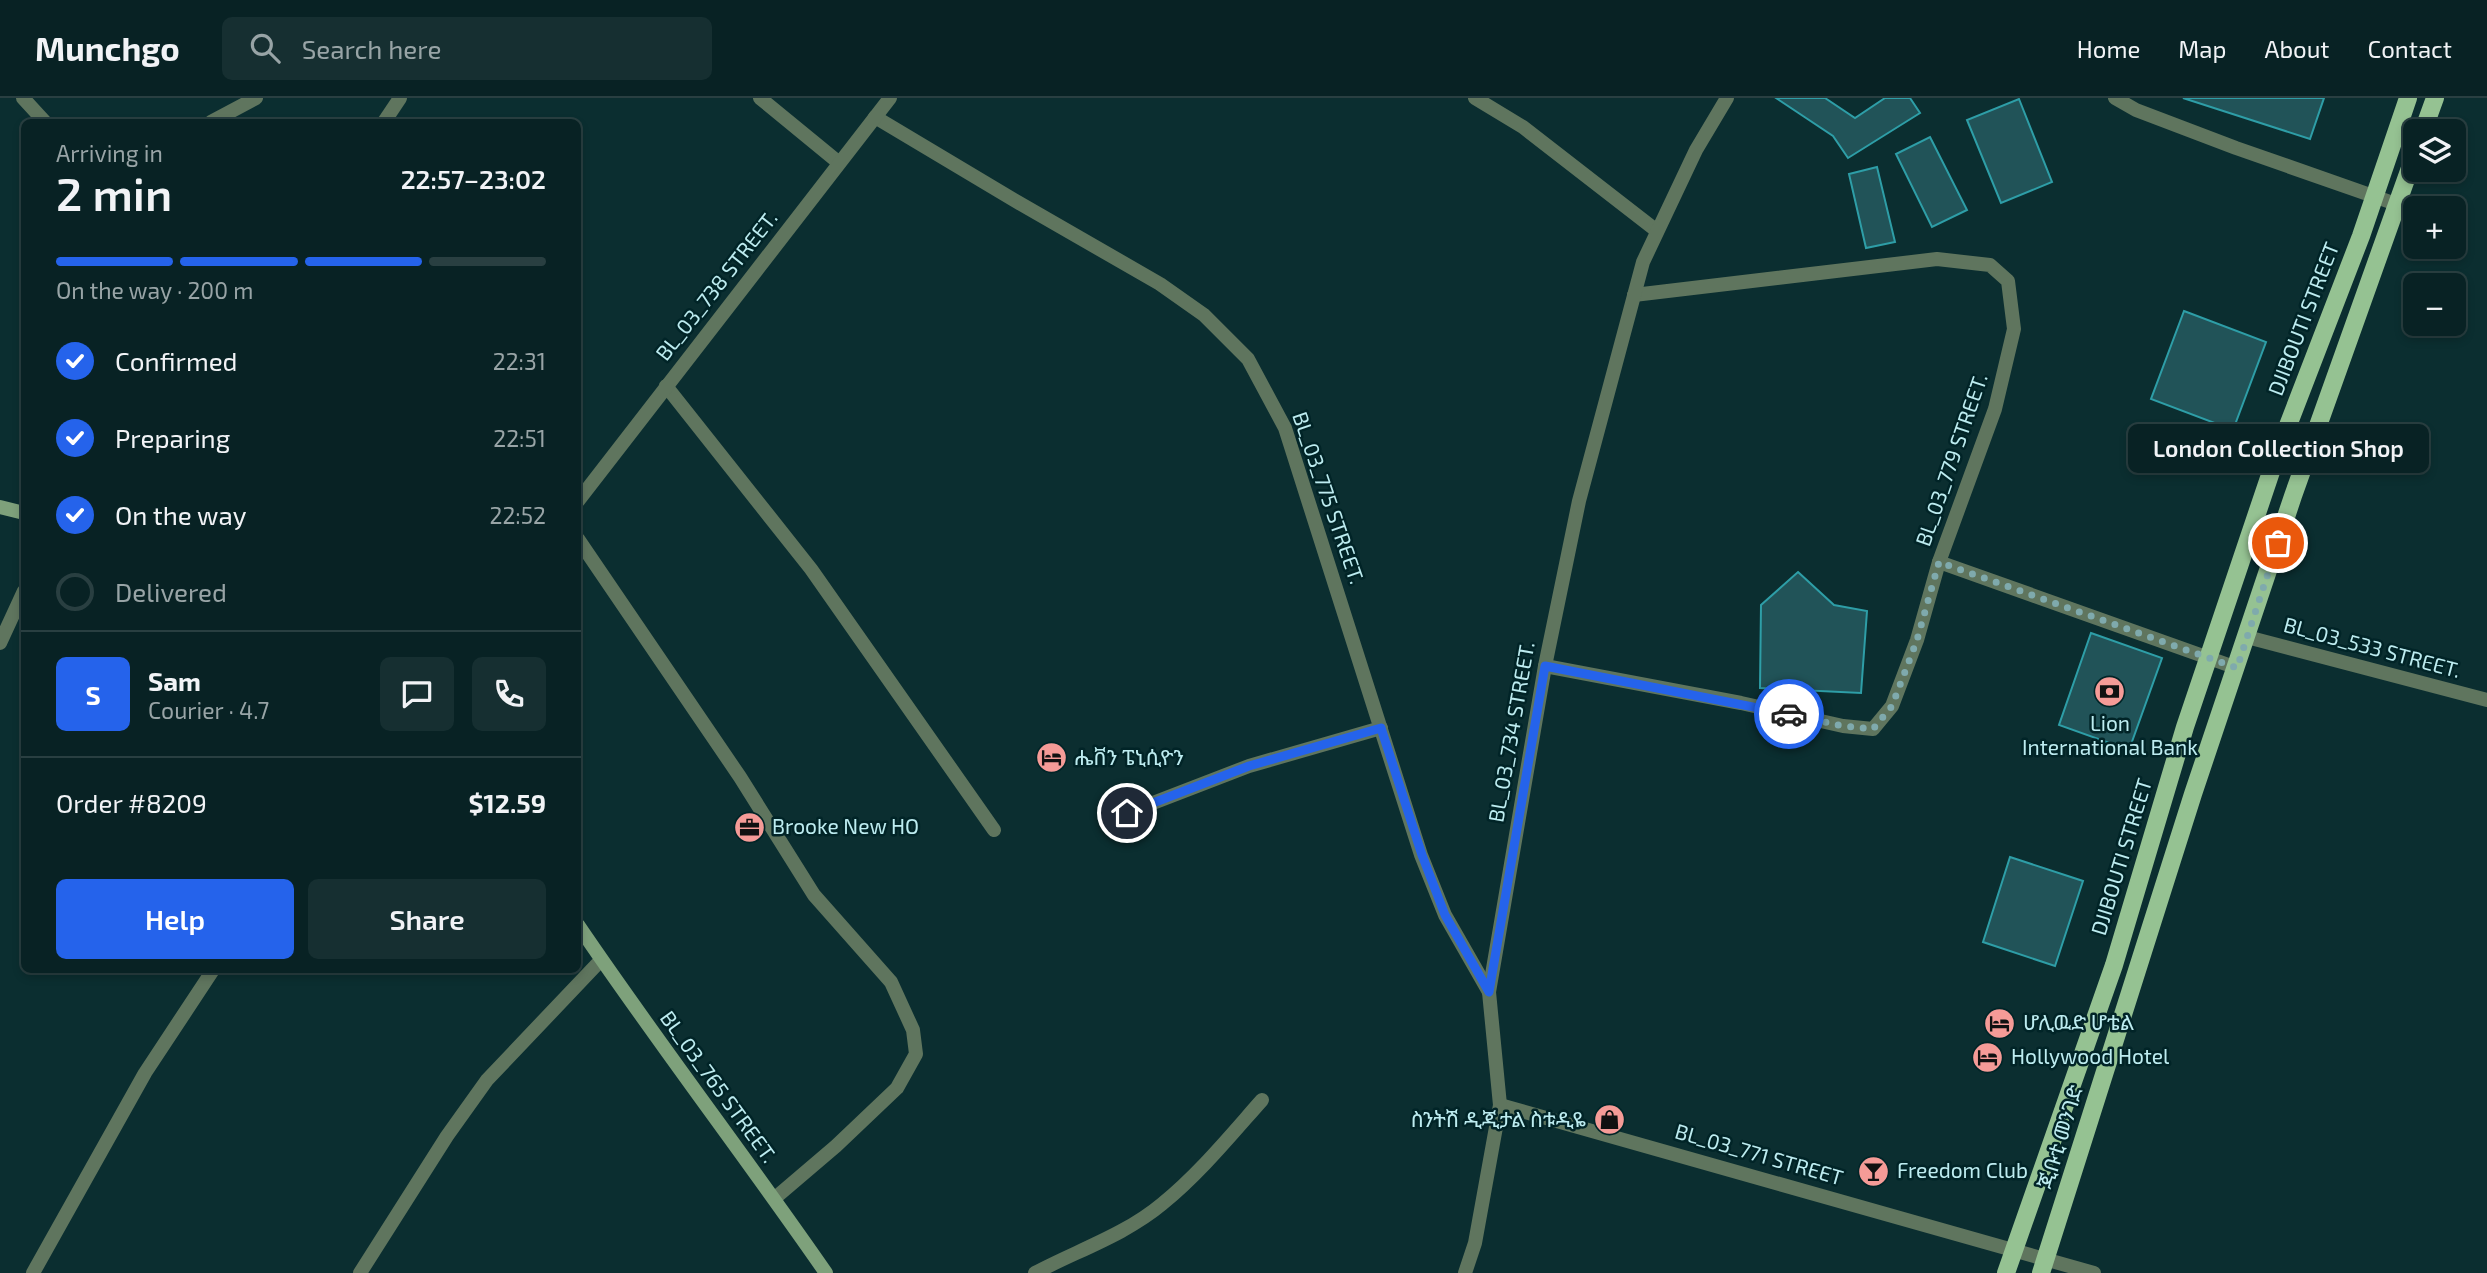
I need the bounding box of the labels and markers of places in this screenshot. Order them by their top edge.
callout: London Collection Shop [2128,424,2428,473]
pin [2248,513,2308,573]
bank icon: Lion International Bank [2093,675,2127,709]
place label: Lion International Bank [2022,710,2198,759]
hotel icon: ሔቨን ፔኒሲዮን [1034,741,1068,775]
place label: ሔቨን ፔኒሲዮን [1074,744,1184,769]
pin [1097,783,1157,843]
office icon: Brooke New HO [732,810,766,844]
place label: Brooke New HO [772,813,919,838]
hotel icon: ሆሊዉድ ሆቴል [1983,1006,2017,1040]
place label: ሆሊዉድ ሆቴል [2023,1009,2134,1034]
hotel icon: Hollywood Hotel [1971,1040,2005,1074]
place label: Hollywood Hotel [2011,1043,2170,1068]
shop icon: ስንትሽ ዲጂታል ስቱዲዬ [1592,1103,1626,1137]
place label: ስንትሽ ዲጂታል ስቱዲዬ [1411,1106,1586,1131]
bar icon: Freedom Club [1857,1154,1891,1188]
place label: Freedom Club [1897,1157,2028,1182]

